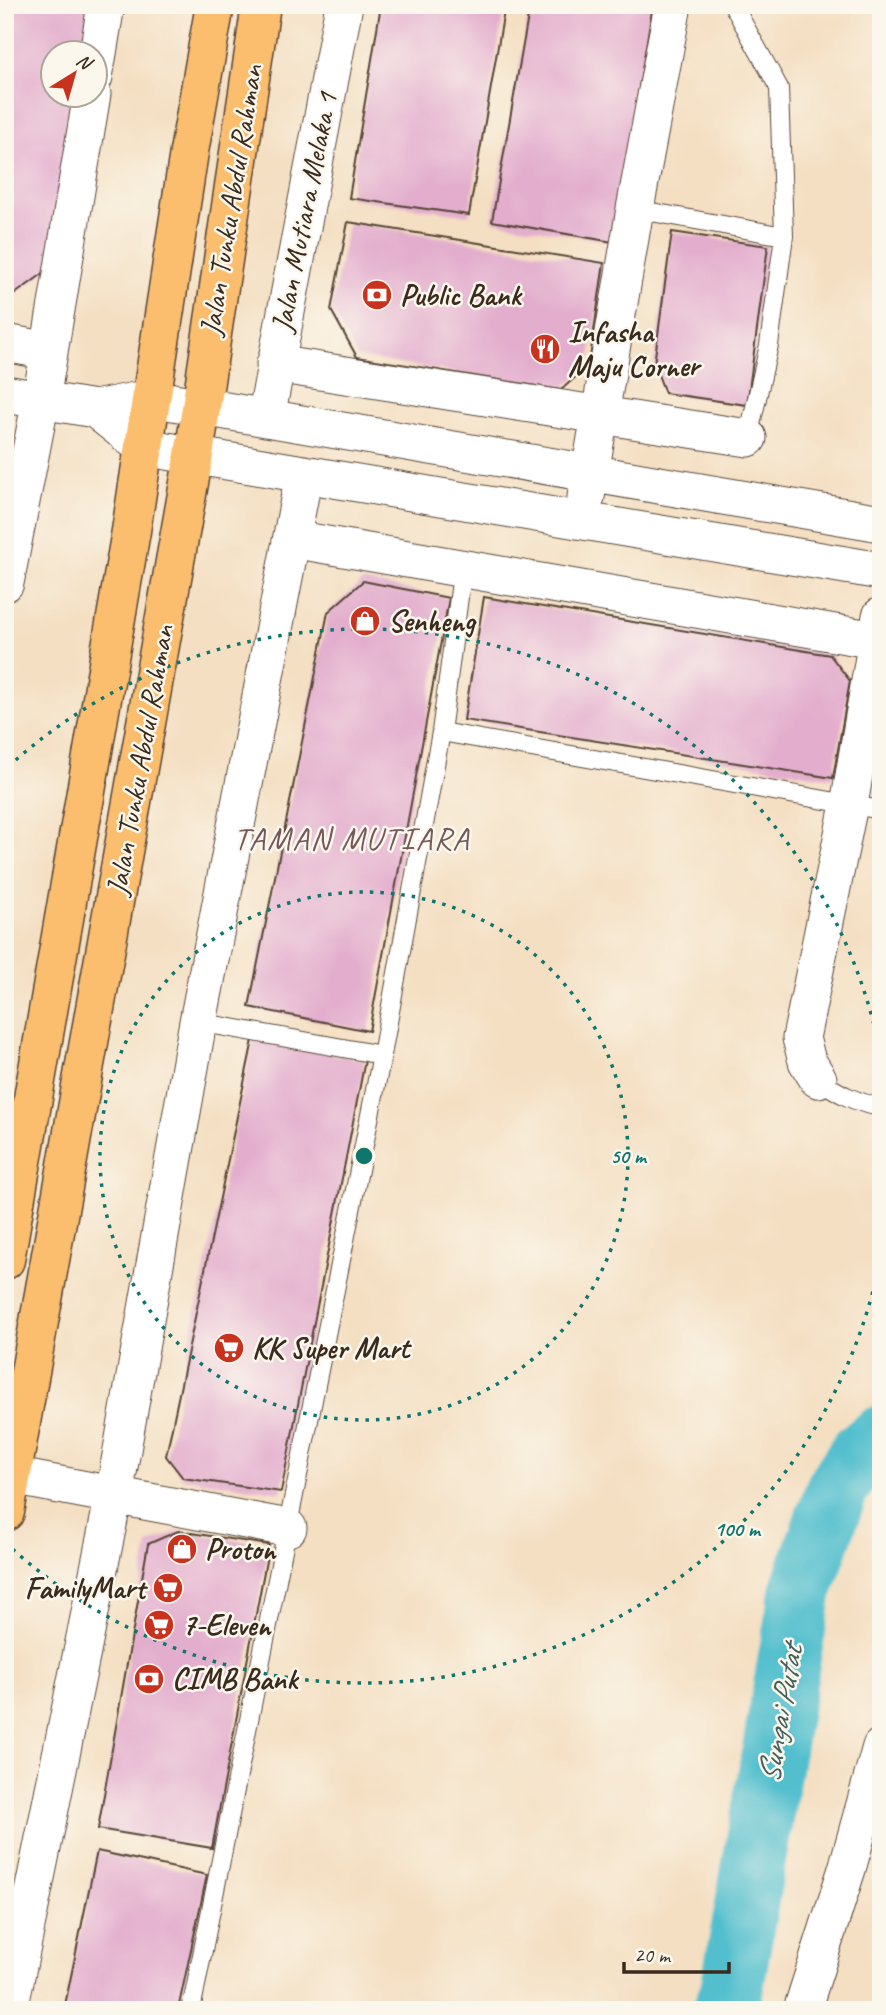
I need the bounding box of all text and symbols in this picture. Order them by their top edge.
north arrow [38,38,108,108]
text: N [72,48,98,76]
street label: Jalan Tunku Abdul Rahman [190,60,271,340]
street label: Jalan Mutiara Melaka 1 [262,88,346,337]
place label: Public Bank [400,276,523,314]
bank icon: Public Bank [360,278,394,312]
place label: Infasha Maju Corner [568,313,702,385]
restaurant icon: Infasha Maju Corner [528,332,562,366]
place label: Senheng [388,602,477,640]
shop icon: Senheng [348,604,382,638]
street label: Jalan Tunku Abdul Rahman [97,620,183,900]
district label: TAMAN MUTIARA [234,818,470,859]
text: 50 m [610,1143,648,1169]
centre of rings [352,1144,376,1168]
place label: KK Super Mart [252,1329,412,1367]
supermarket icon: KK Super Mart [212,1331,246,1365]
text: 100 m [714,1516,762,1542]
place label: Proton [205,1530,277,1568]
shop icon: Proton [165,1532,199,1566]
place label: FamilyMart [25,1569,148,1607]
supermarket icon: FamilyMart [151,1571,185,1605]
place label: 7-Eleven [182,1606,272,1644]
supermarket icon: 7-Eleven [142,1608,176,1642]
water label: Sungai Putat [748,1636,813,1786]
place label: CIMB Bank [172,1660,300,1698]
bank icon: CIMB Bank [132,1662,166,1696]
scale bar [624,1931,728,1975]
text: 20 m [634,1942,672,1968]

